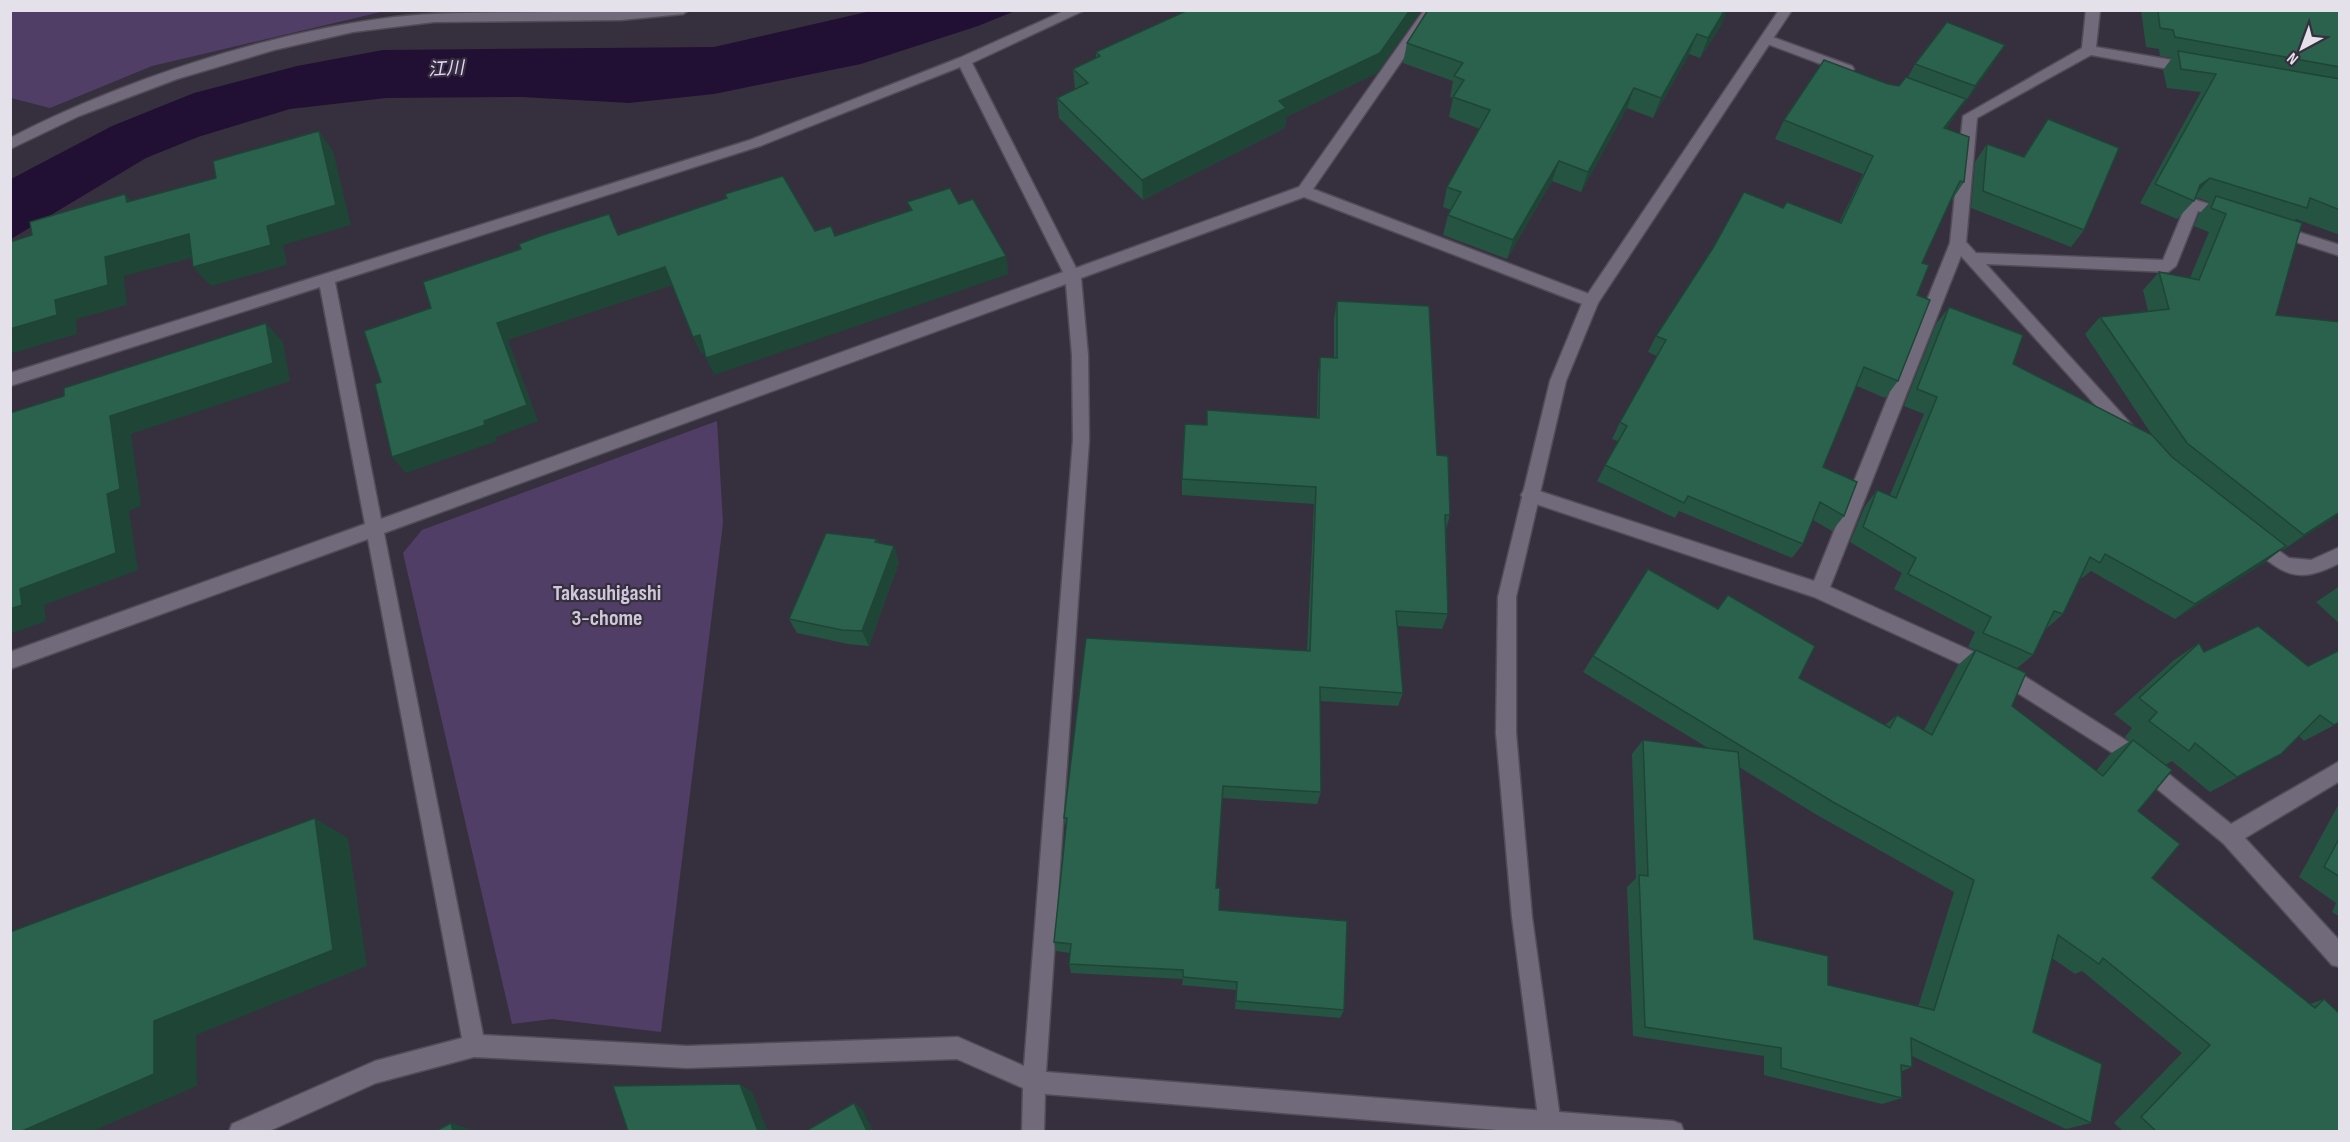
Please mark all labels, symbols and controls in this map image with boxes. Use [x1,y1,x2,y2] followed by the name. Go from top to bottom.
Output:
[2272,18,2332,78] north arrow
[2284,48,2303,68] text: N
[427,57,467,80] water label: 江川
[553,580,661,632] district label: Takasuhigashi 3-chome

